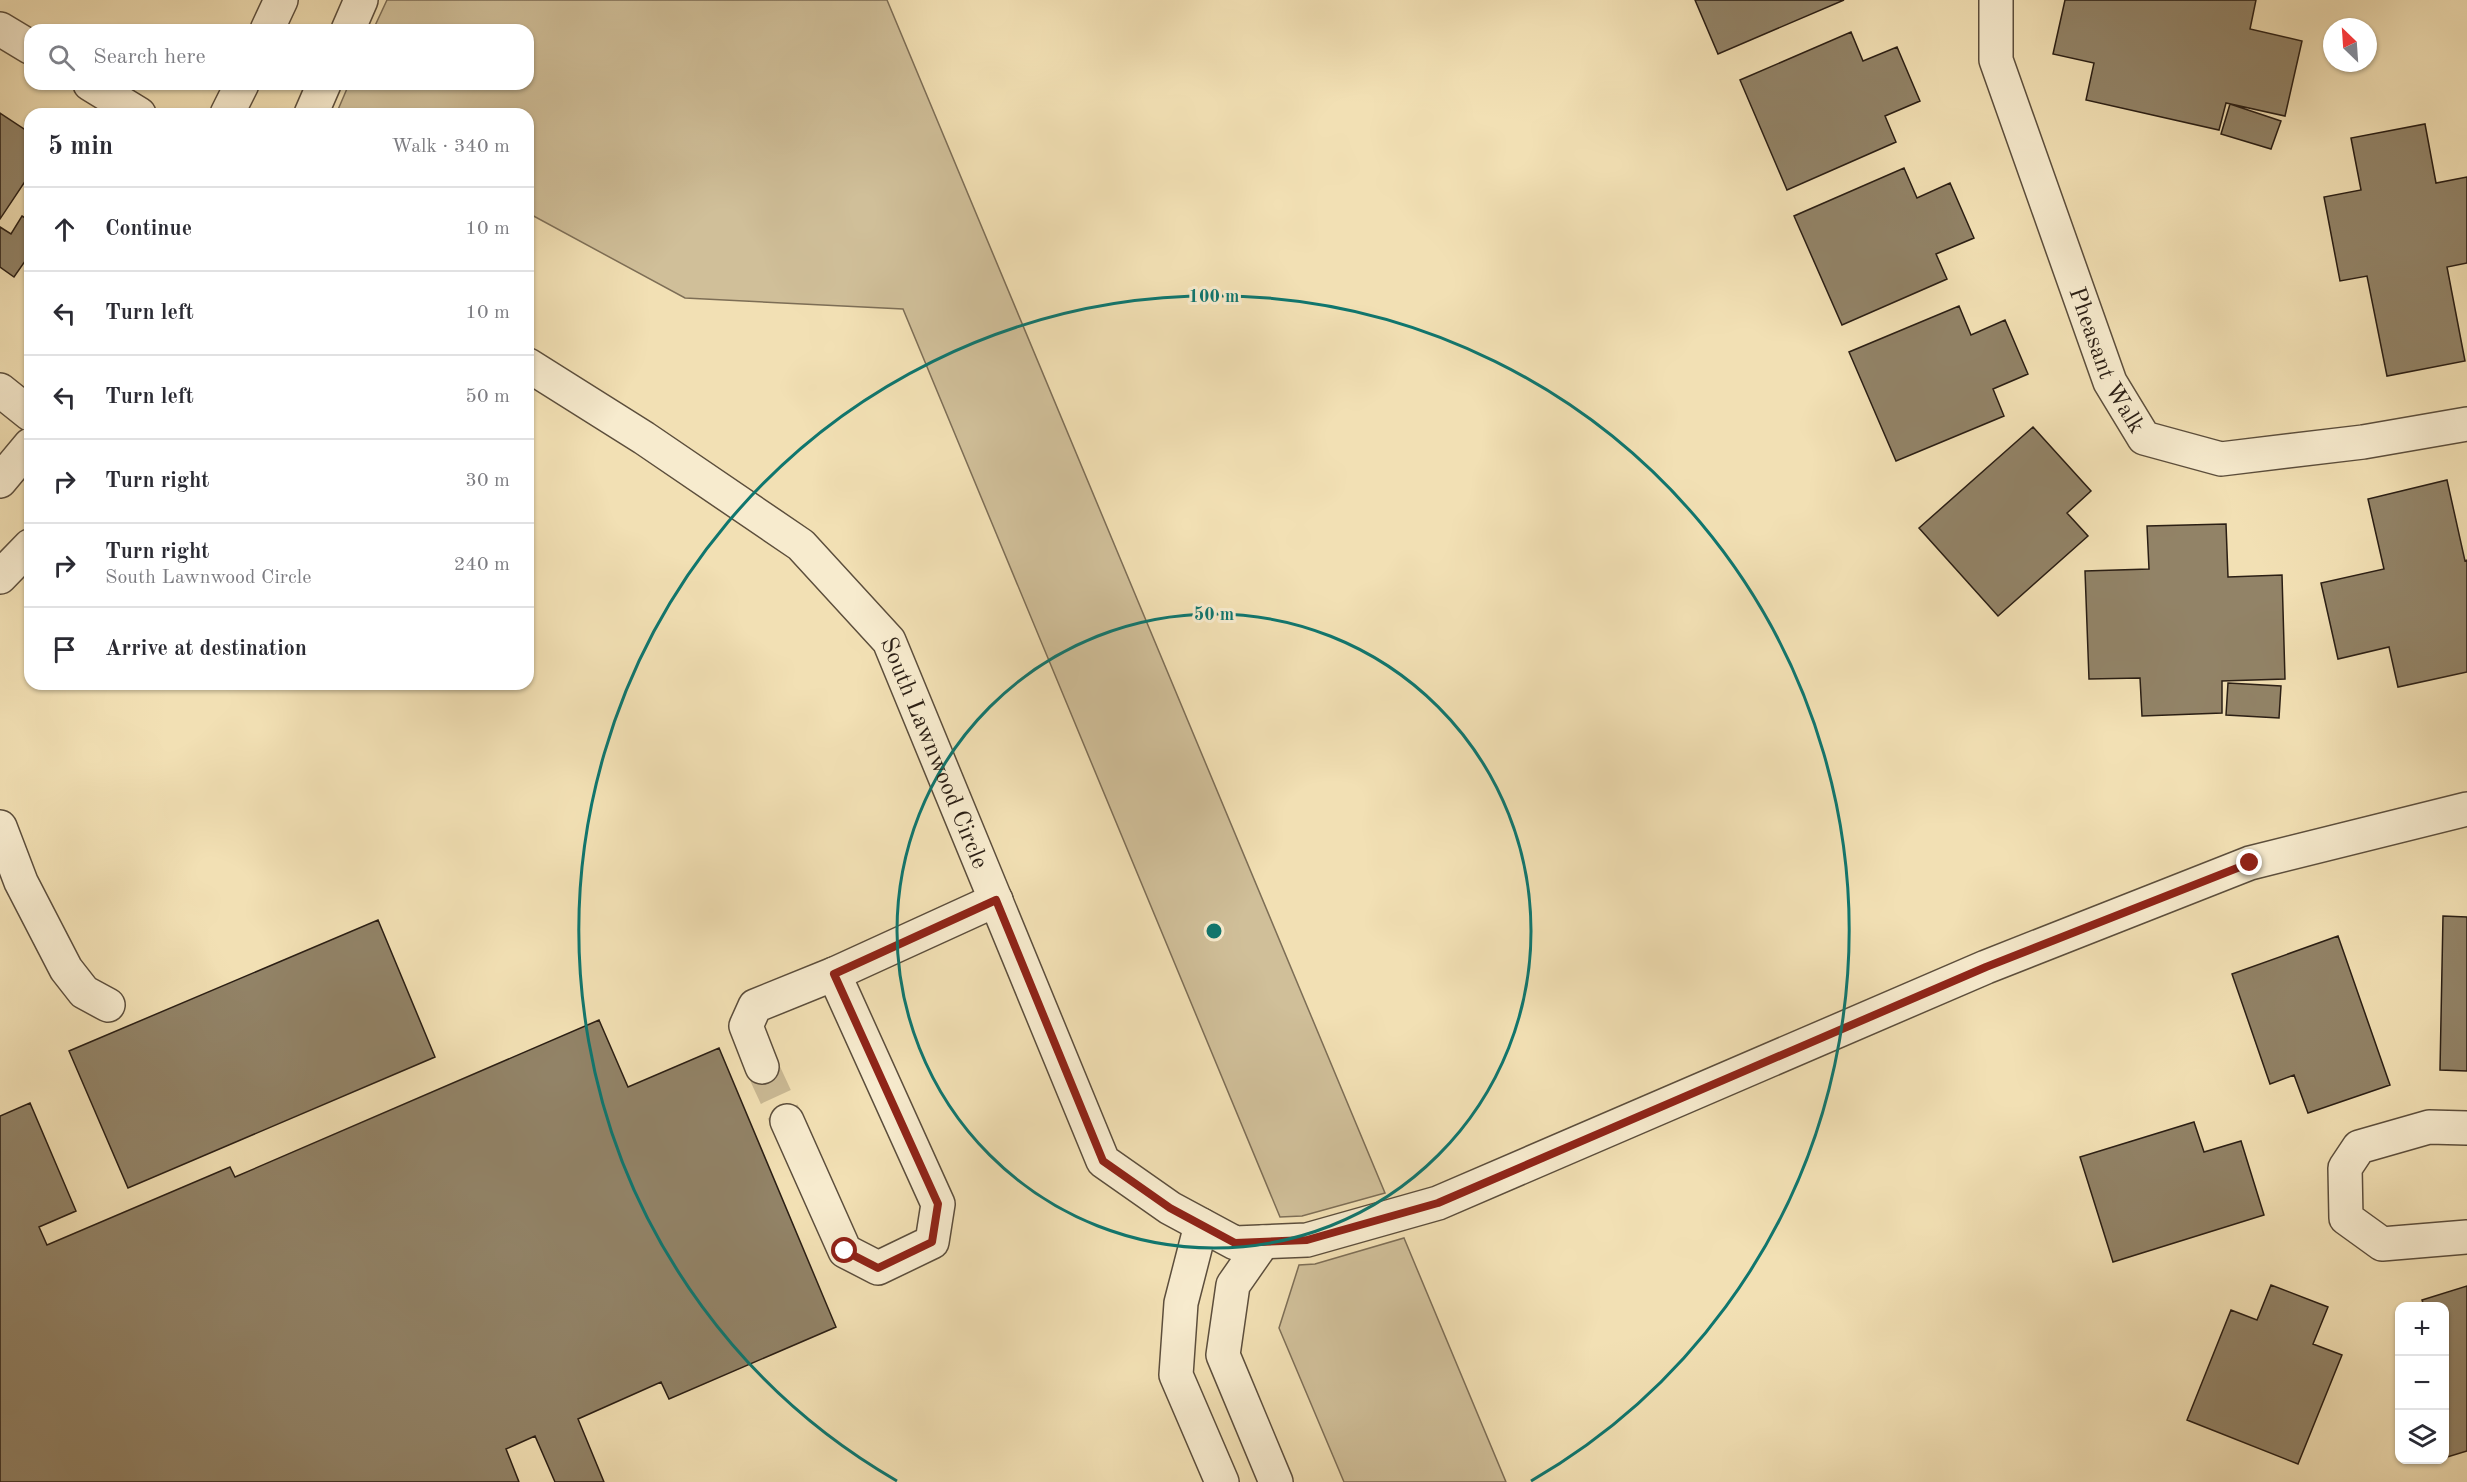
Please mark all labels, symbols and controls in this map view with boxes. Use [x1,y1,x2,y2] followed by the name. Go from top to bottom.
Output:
[2323,18,2377,72] north arrow
[24,24,534,90] search box
[45,41,78,74] icon: search
[93,46,206,68] text: Search here
[48,134,113,160] text: 5 min
[391,137,510,157] text: Walk · 340 m
[48,213,81,246] icon: ahead
[105,218,192,240] text: Continue
[465,219,510,239] text: 10 m
[2063,284,2148,438] street label: Pheasant Walk
[1189,288,1239,306] text: 100 m
[48,297,81,330] icon: left
[105,302,194,324] text: Turn left
[465,303,510,323] text: 10 m
[48,381,81,414] icon: left
[105,386,194,408] text: Turn left
[465,387,510,407] text: 50 m
[48,465,81,498] icon: right
[105,470,209,492] text: Turn right
[465,471,510,491] text: 30 m
[105,541,209,563] text: Turn right
[48,549,81,582] icon: right
[454,555,510,575] text: 240 m
[105,568,311,588] text: South Lawnwood Circle
[1194,606,1234,624] text: 50 m
[48,633,81,666] icon: arrive
[875,634,991,873] street label: South Lawnwood Circle
[105,638,307,660] text: Arrive at destination
[2236,849,2262,875] route end
[1204,921,1224,941] centre of rings
[831,1237,857,1263] route start
[2395,1302,2449,1464] map controls
[2395,1302,2449,1356] button: +
[2395,1356,2449,1410] button: −
[2395,1410,2449,1464] button: layers

